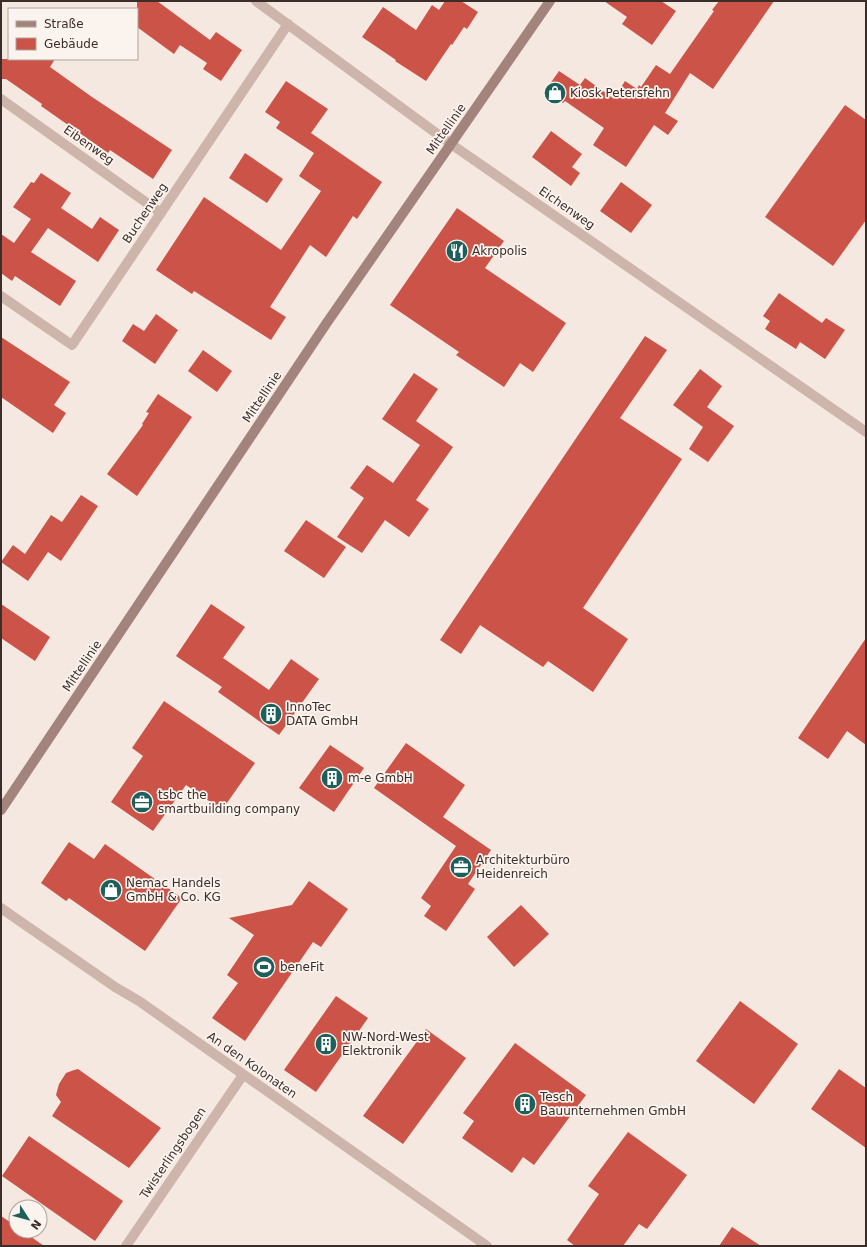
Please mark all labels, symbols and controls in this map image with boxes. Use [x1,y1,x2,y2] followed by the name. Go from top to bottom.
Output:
[8,8,138,60] legend
[44,17,84,31] text: Straße
[44,37,98,51] text: Gebäude
[542,80,568,106] shop icon: Kiosk Petersfehn
[570,86,670,100] place label: Kiosk Petersfehn
[423,101,469,157] street label: Mittellinie
[61,123,117,167] street label: Eibenweg
[120,180,170,246] street label: Buchenweg
[536,184,598,232] street label: Eichenweg
[444,238,470,264] restaurant icon: Akropolis
[472,244,527,258] place label: Akropolis
[240,369,284,425] street label: Mittellinie
[60,638,104,694] street label: Mittellinie
[286,700,358,728] place label: InnoTec DATA GmbH
[258,701,284,727] building icon: InnoTec DATA GmbH
[319,765,345,791] building icon: m-e GmbH
[348,771,413,785] place label: m-e GmbH
[158,788,300,816] place label: tsbc the smartbuilding company
[129,789,155,815] office icon: tsbc the smartbuilding company
[476,853,570,881] place label: Architekturbüro Heidenreich
[448,854,474,880] office icon: Architekturbüro Heidenreich
[126,876,221,904] place label: Nemac Handels GmbH & Co. KG
[98,877,124,903] shop icon: Nemac Handels GmbH & Co. KG
[251,954,277,980] sports icon: beneFit
[280,960,324,974] place label: beneFit
[205,1029,299,1101] street label: An den Kolonaten
[342,1030,429,1058] place label: NW-Nord-West Elektronik
[313,1031,339,1057] building icon: NW-Nord-West Elektronik
[539,1090,686,1118] place label: Tesch Bauunternehmen GmbH
[512,1091,538,1117] building icon: Tesch Bauunternehmen GmbH
[137,1105,209,1202] street label: Twisterlingsbogen
[8,1199,48,1239] north arrow
[28,1217,44,1232] text: N

